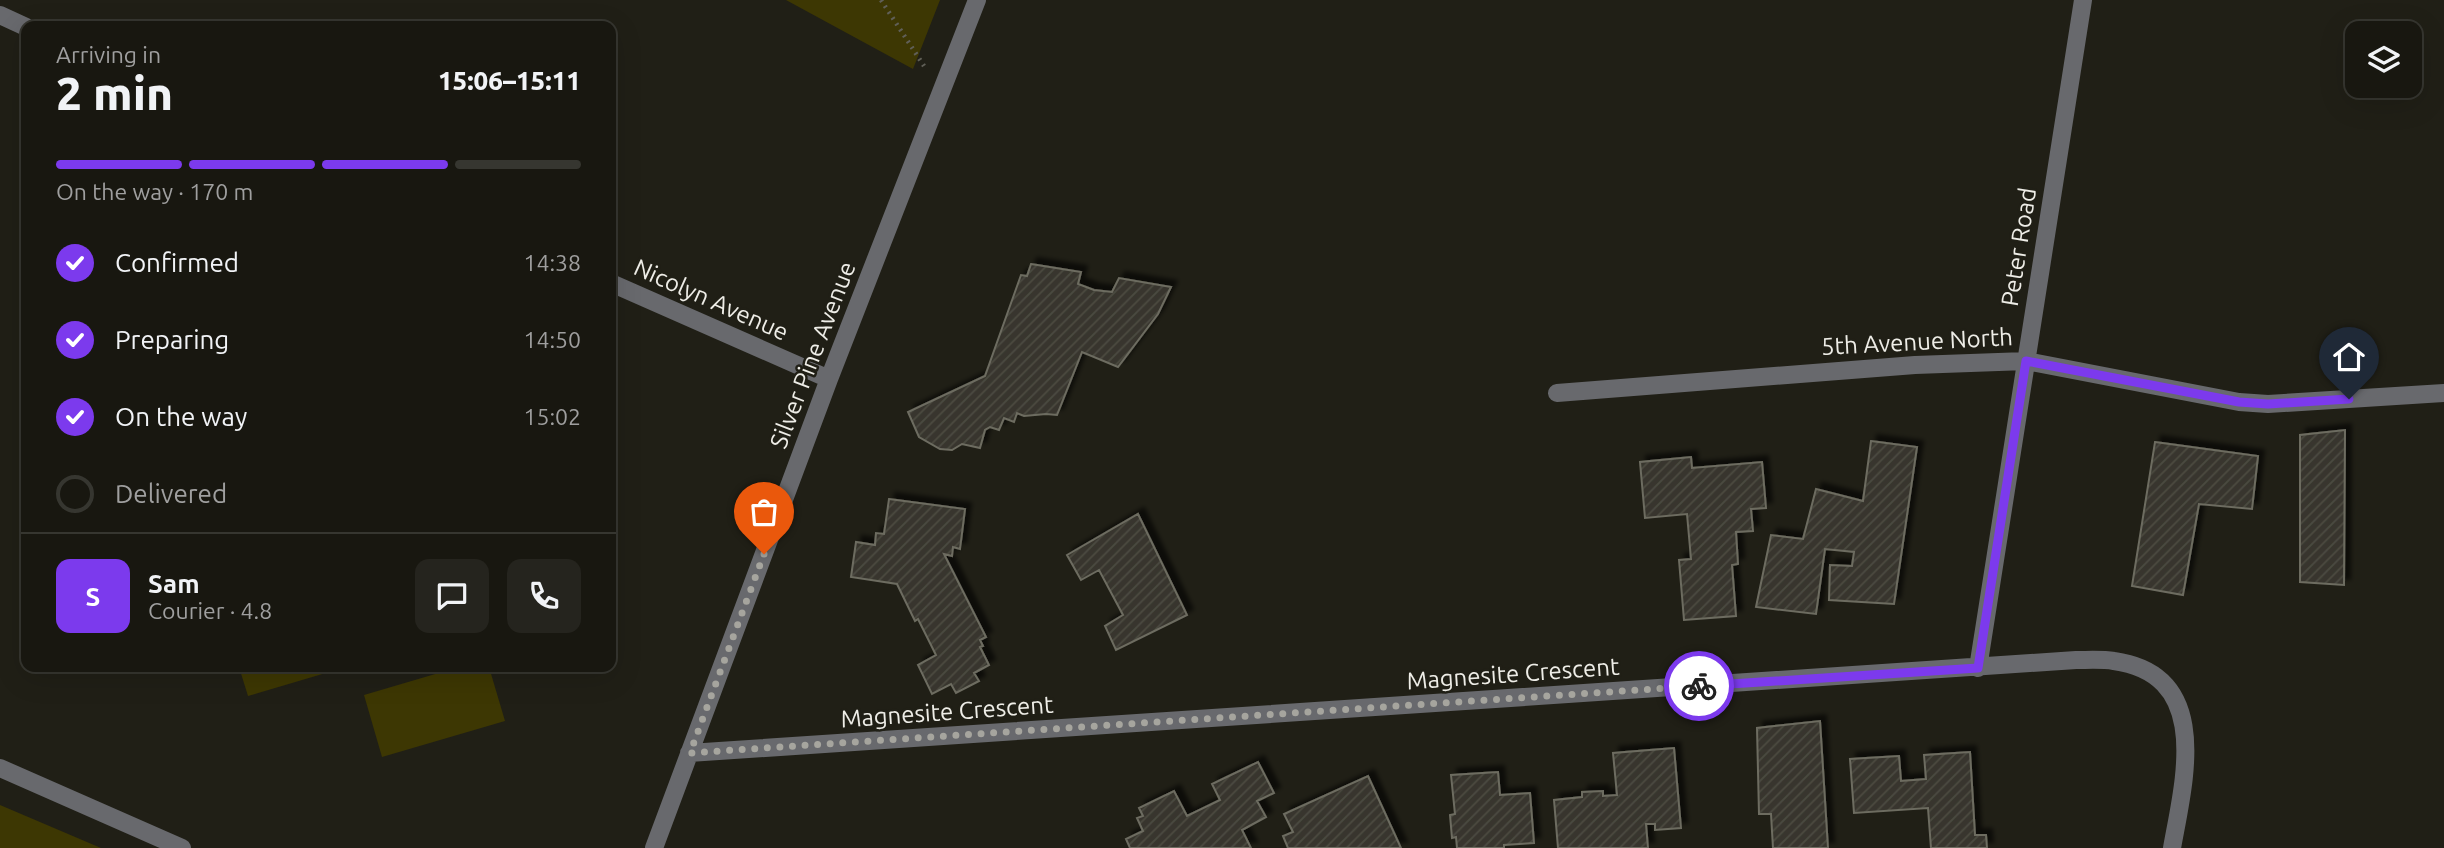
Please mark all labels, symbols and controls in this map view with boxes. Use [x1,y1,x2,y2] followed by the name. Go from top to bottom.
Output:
[2345,21,2422,98] map controls
[2345,21,2422,98] button: layers
[56,42,161,67] text: Arriving in
[438,66,581,95] text: 15:06–15:11
[56,67,173,119] text: 2 min
[56,179,253,204] text: On the way · 170 m
[1996,186,2041,308] street label: Peter Road
[56,244,94,282] icon: check
[115,248,239,277] text: Confirmed
[523,250,581,275] text: 14:38
[630,253,793,346] street label: Nicolyn Avenue
[765,258,861,452] street label: Silver Pine Avenue
[56,321,94,359] icon: check
[1820,323,2014,360] street label: 5th Avenue North
[115,325,229,354] text: Preparing
[523,327,581,352] text: 14:50
[2319,327,2379,399] pin
[2330,338,2368,376] icon: home
[56,398,94,436] icon: check
[115,402,247,431] text: On the way
[523,404,581,429] text: 15:02
[115,479,227,508] text: Delivered
[734,482,794,554] pin
[745,493,783,531] icon: bag
[415,559,489,633] button: chat
[507,559,581,633] button: phone
[148,569,200,598] text: Sam
[86,582,100,611] text: S
[148,598,272,623] text: Courier · 4.8
[1664,651,1734,721] courier
[1406,653,1621,694] street label: Magnesite Crescent
[1680,667,1718,705] icon: bike
[840,691,1055,732] street label: Magnesite Crescent

